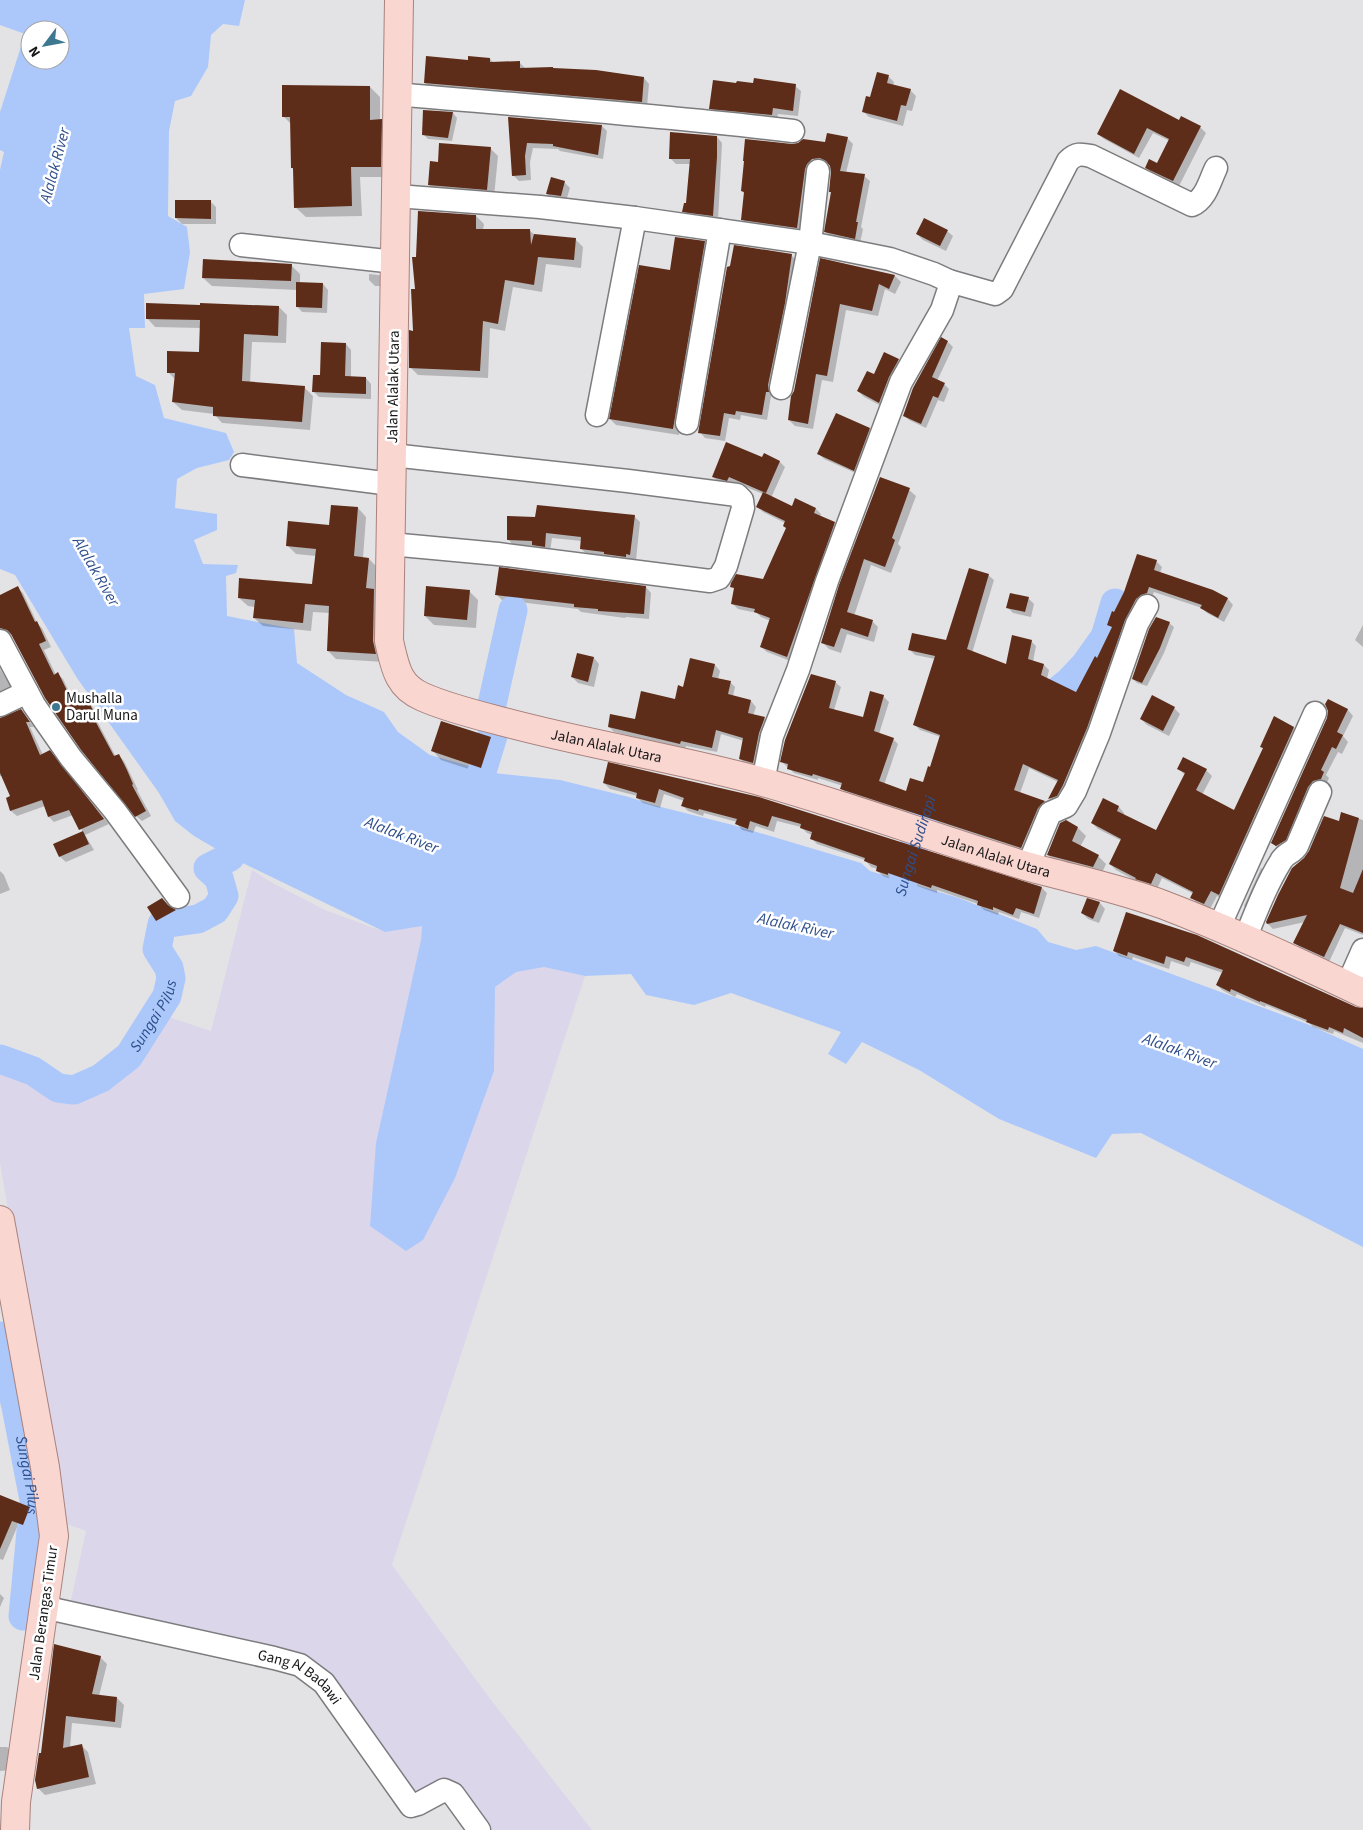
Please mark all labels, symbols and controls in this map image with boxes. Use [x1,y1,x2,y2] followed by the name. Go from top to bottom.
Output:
[20,20,70,70] north arrow
[24,42,46,61] text: N
[34,124,76,206] water label: Alalak River
[382,330,405,444] street label: Jalan Alalak Utara
[67,532,126,612] water label: Alalak River
[66,688,138,726] place label: Mushalla Darul Muna
[50,701,62,713] marker: Mushalla Darul Muna
[549,724,664,768] street label: Jalan Alalak Utara
[890,793,942,898] water label: Sungai Sudirapi
[361,811,443,860] water label: Alalak River
[938,829,1053,883] street label: Jalan Alalak Utara
[755,907,837,945] water label: Alalak River
[124,977,182,1056] water label: Sungai Pilus
[1139,1027,1221,1075] water label: Alalak River
[10,1434,44,1516] water label: Sungai Pilus
[24,1544,63,1682] street label: Jalan Berangas Timur
[256,1645,346,1709] street label: Gang Al Badawi

